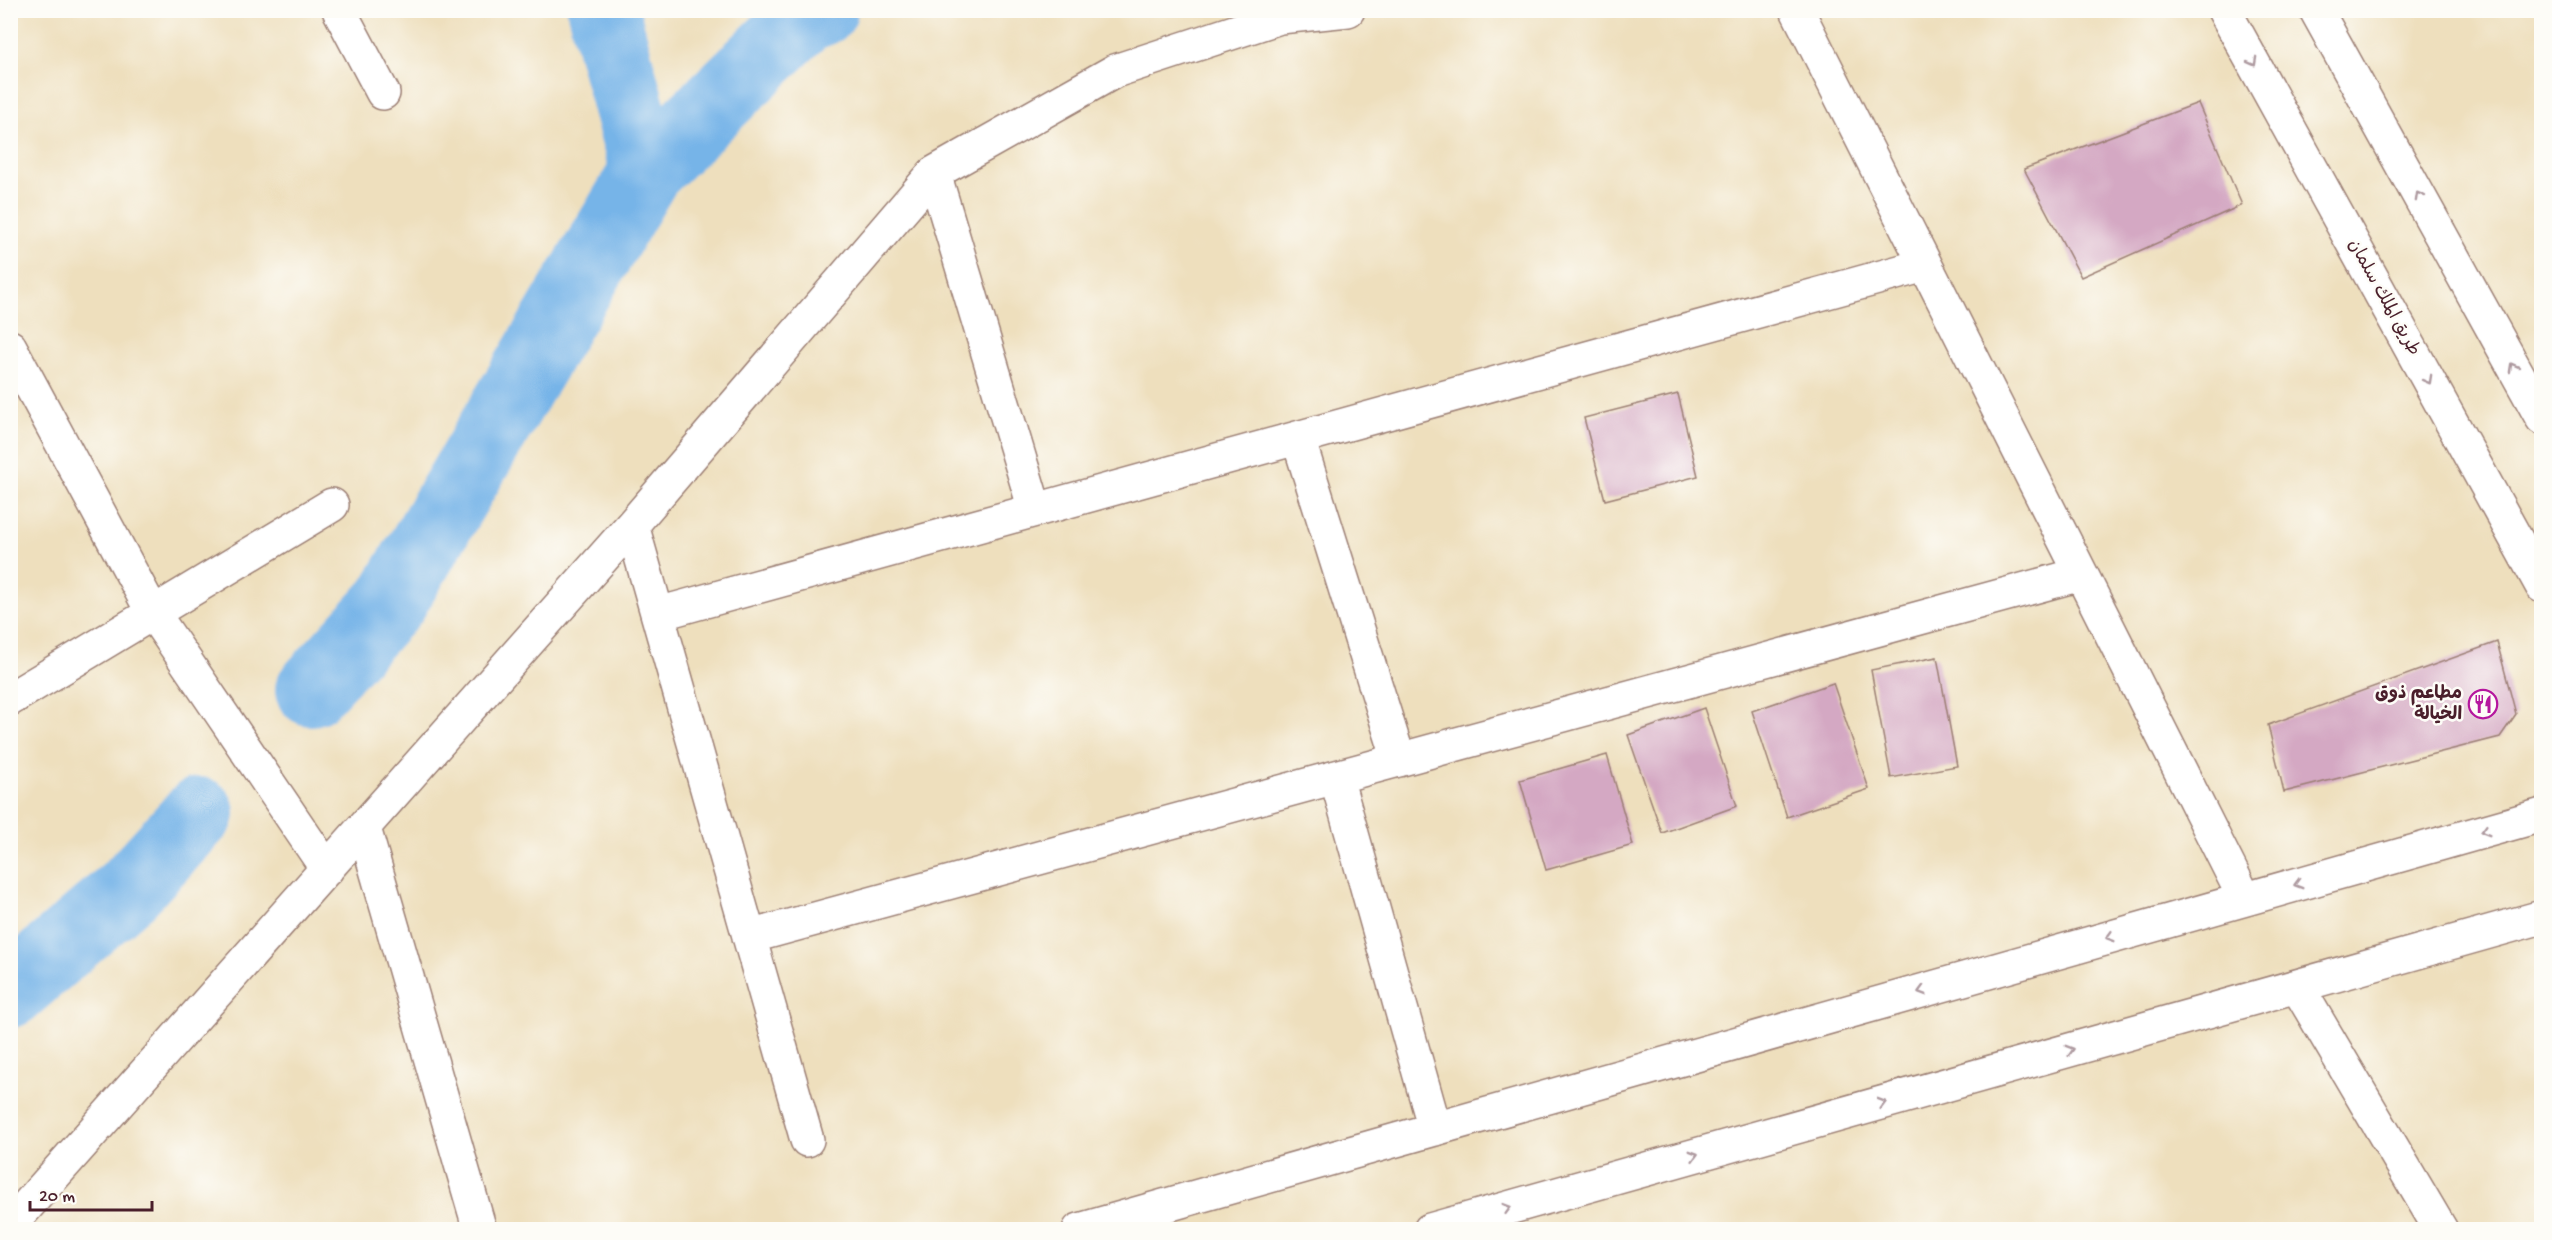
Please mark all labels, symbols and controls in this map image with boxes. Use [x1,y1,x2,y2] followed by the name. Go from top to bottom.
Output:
[2246,56,2257,66] one-way arrow
[2415,192,2426,202] one-way arrow
[2342,236,2424,360] street label: طريق الملك سلمان
[2509,362,2520,373] one-way arrow
[2421,373,2432,384] one-way arrow
[2375,684,2462,726] place label: مطاعم ذوق الخيالة
[2467,688,2499,720] restaurant icon: مطاعم ذوق الخيالة
[2480,824,2491,836] one-way arrow
[2293,877,2303,889] one-way arrow
[2105,930,2116,942] one-way arrow
[1917,983,1927,996] one-way arrow
[2064,1045,2075,1057] one-way arrow
[1877,1097,1887,1110] one-way arrow
[1688,1150,1699,1162] one-way arrow
[30,1174,152,1212] scale bar
[39,1187,75,1208] text: 20 m
[1501,1203,1511,1215] one-way arrow

